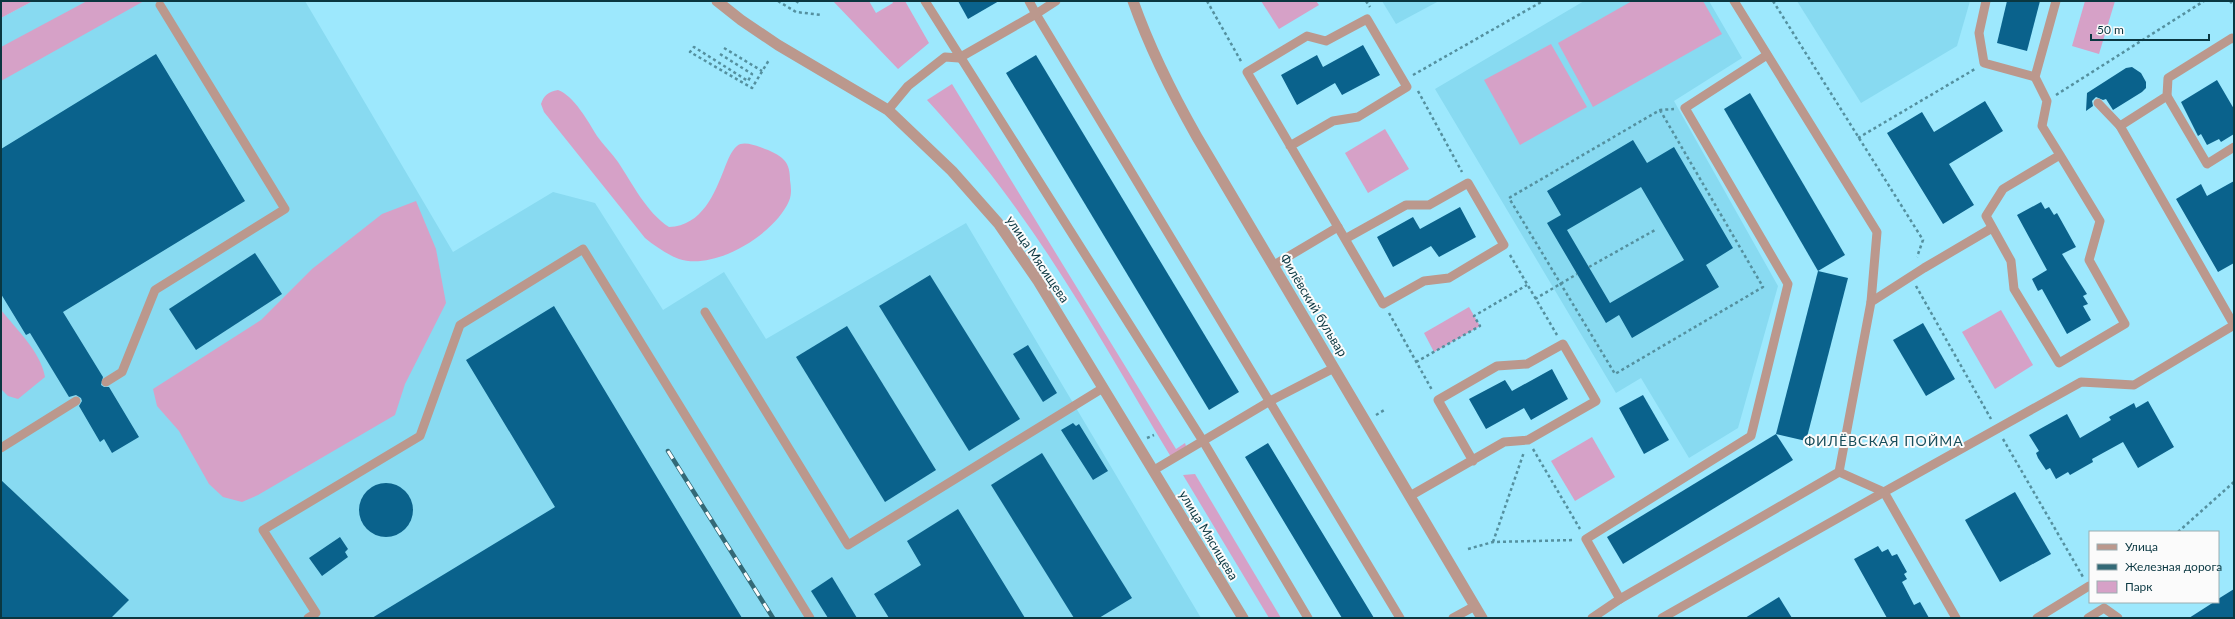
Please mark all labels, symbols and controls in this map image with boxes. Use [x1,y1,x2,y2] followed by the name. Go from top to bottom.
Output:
[2091,16,2209,42] scale bar
[2097,22,2124,37] text: 50 m
[1003,212,1073,306] street label: улица Мясищева
[1277,251,1351,359] street label: Филёвский бульвар
[1804,432,1964,449] district label: ФИЛЁВСКАЯ ПОЙМА
[1176,487,1242,583] street label: улица Мясищева
[2089,531,2219,603] legend
[2125,539,2158,554] text: Улица
[2125,559,2222,574] text: Железная дорога
[2125,579,2153,594] text: Парк

